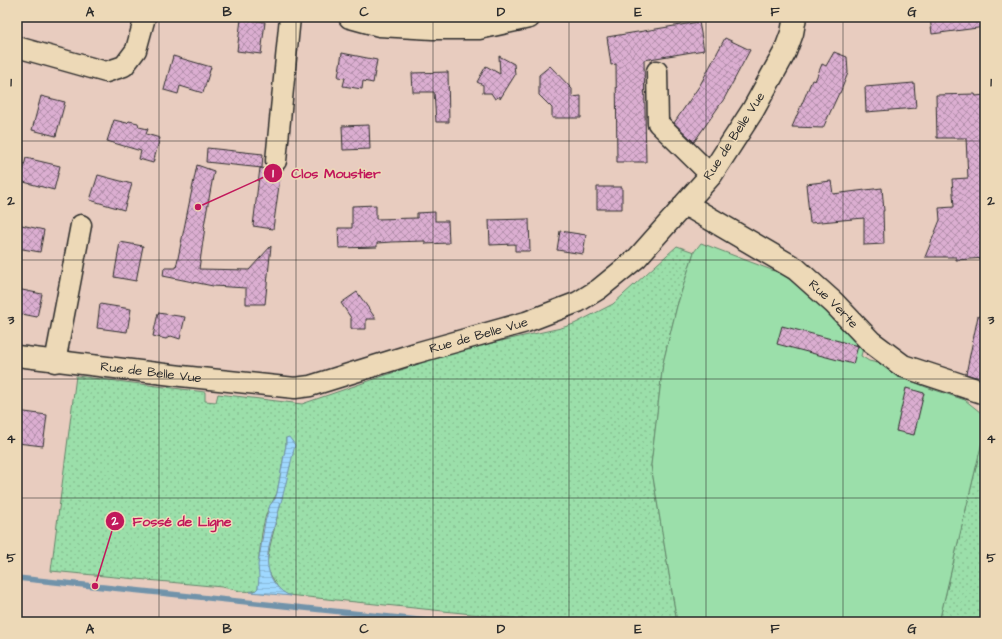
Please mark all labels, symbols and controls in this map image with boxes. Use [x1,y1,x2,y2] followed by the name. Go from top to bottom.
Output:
[86,3,95,21] text: A
[222,3,232,21] text: B
[359,3,369,21] text: C
[497,3,506,21] text: D
[634,3,642,21] text: E
[770,3,780,21] text: F
[907,3,917,21] text: G
[10,73,12,91] text: 1
[990,73,992,91] text: 1
[699,89,769,183] street label: Rue de Belle Vue
[263,160,388,186] callout: Clos Moustier
[291,164,381,184] text: Clos Moustier
[272,165,274,182] text: 1
[6,192,15,210] text: 2
[986,192,995,210] text: 2
[805,276,862,332] street label: Rue Verte
[7,311,15,329] text: 3
[987,311,995,329] text: 3
[427,313,530,358] street label: Rue de Belle Vue
[100,357,202,387] street label: Rue de Belle Vue
[7,430,16,448] text: 4
[987,430,996,448] text: 4
[105,508,240,534] callout: Fossé de Ligne
[133,512,232,533] text: Fossé de Ligne
[111,513,119,530] text: 2
[6,549,16,567] text: 5
[986,549,996,567] text: 5
[86,620,95,638] text: A
[222,620,232,638] text: B
[359,620,369,638] text: C
[497,620,506,638] text: D
[634,620,642,638] text: E
[770,620,780,638] text: F
[907,620,917,638] text: G

